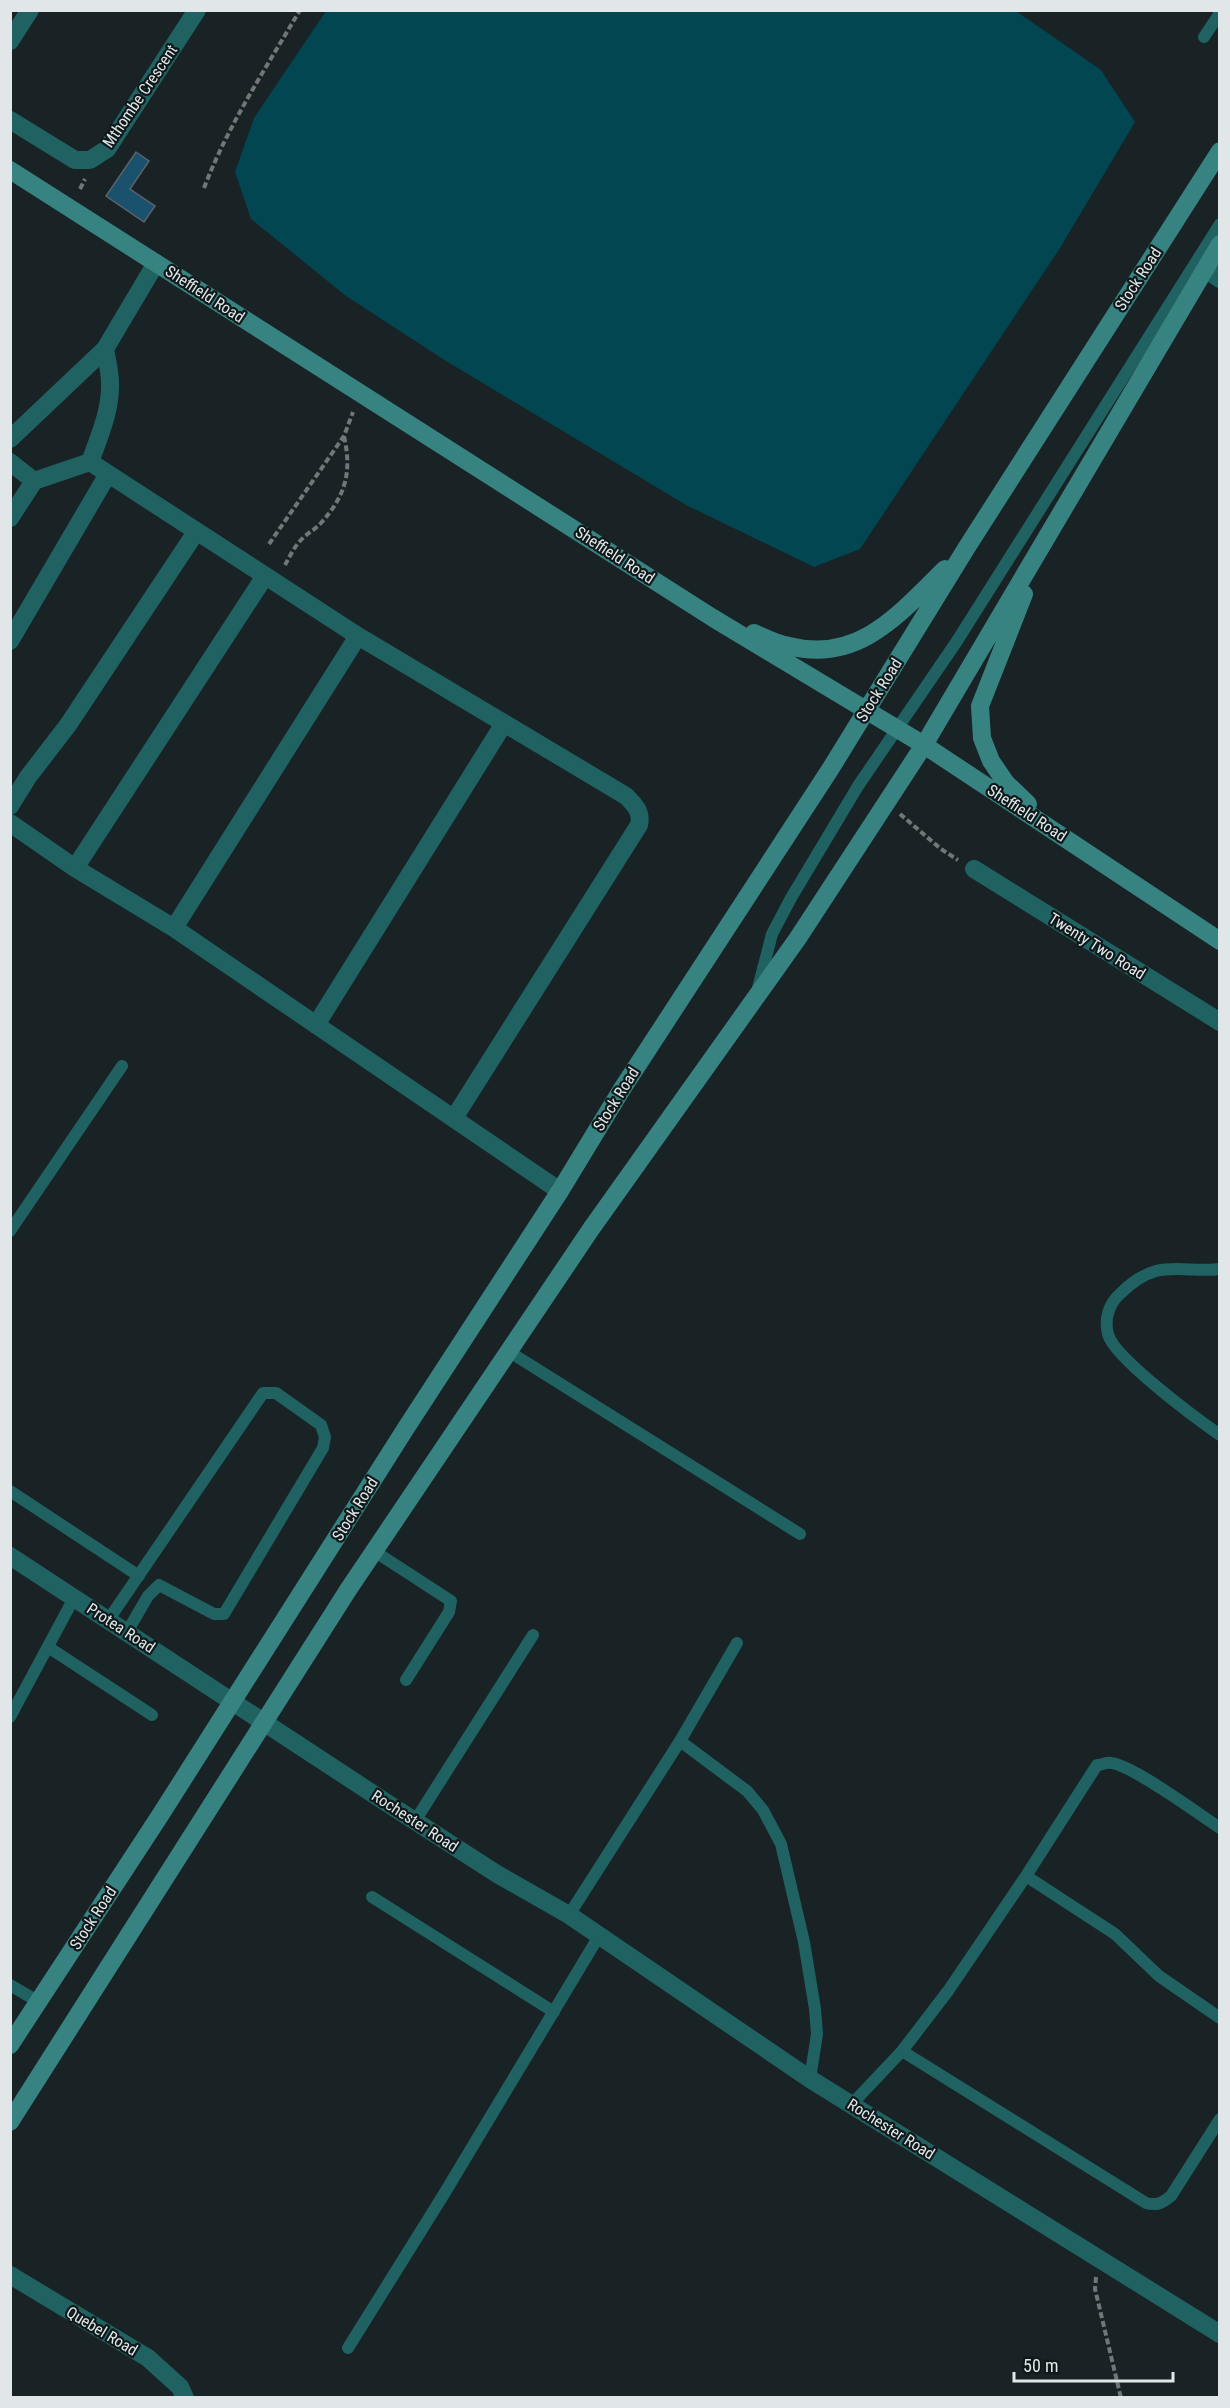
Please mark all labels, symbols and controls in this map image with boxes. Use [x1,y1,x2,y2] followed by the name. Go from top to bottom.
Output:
[99,41,181,151] street label: Mthombe Crescent
[1111,244,1165,314] street label: Stock Road
[162,261,248,327] street label: Sheffield Road
[572,522,658,588] street label: Sheffield Road
[852,655,906,725] street label: Stock Road
[984,780,1070,846] street label: Sheffield Road
[1045,909,1149,983] street label: Twenty Two Road
[589,1064,643,1134] street label: Stock Road
[328,1474,382,1544] street label: Stock Road
[83,1599,159,1657] street label: Protea Road
[368,1786,462,1856] street label: Rochester Road
[66,1883,120,1953] street label: Stock Road
[844,2095,938,2163] street label: Rochester Road
[63,2302,141,2360] street label: Quebel Road
[1014,2345,1173,2383] scale bar
[1023,2355,1058,2376] text: 50 m

